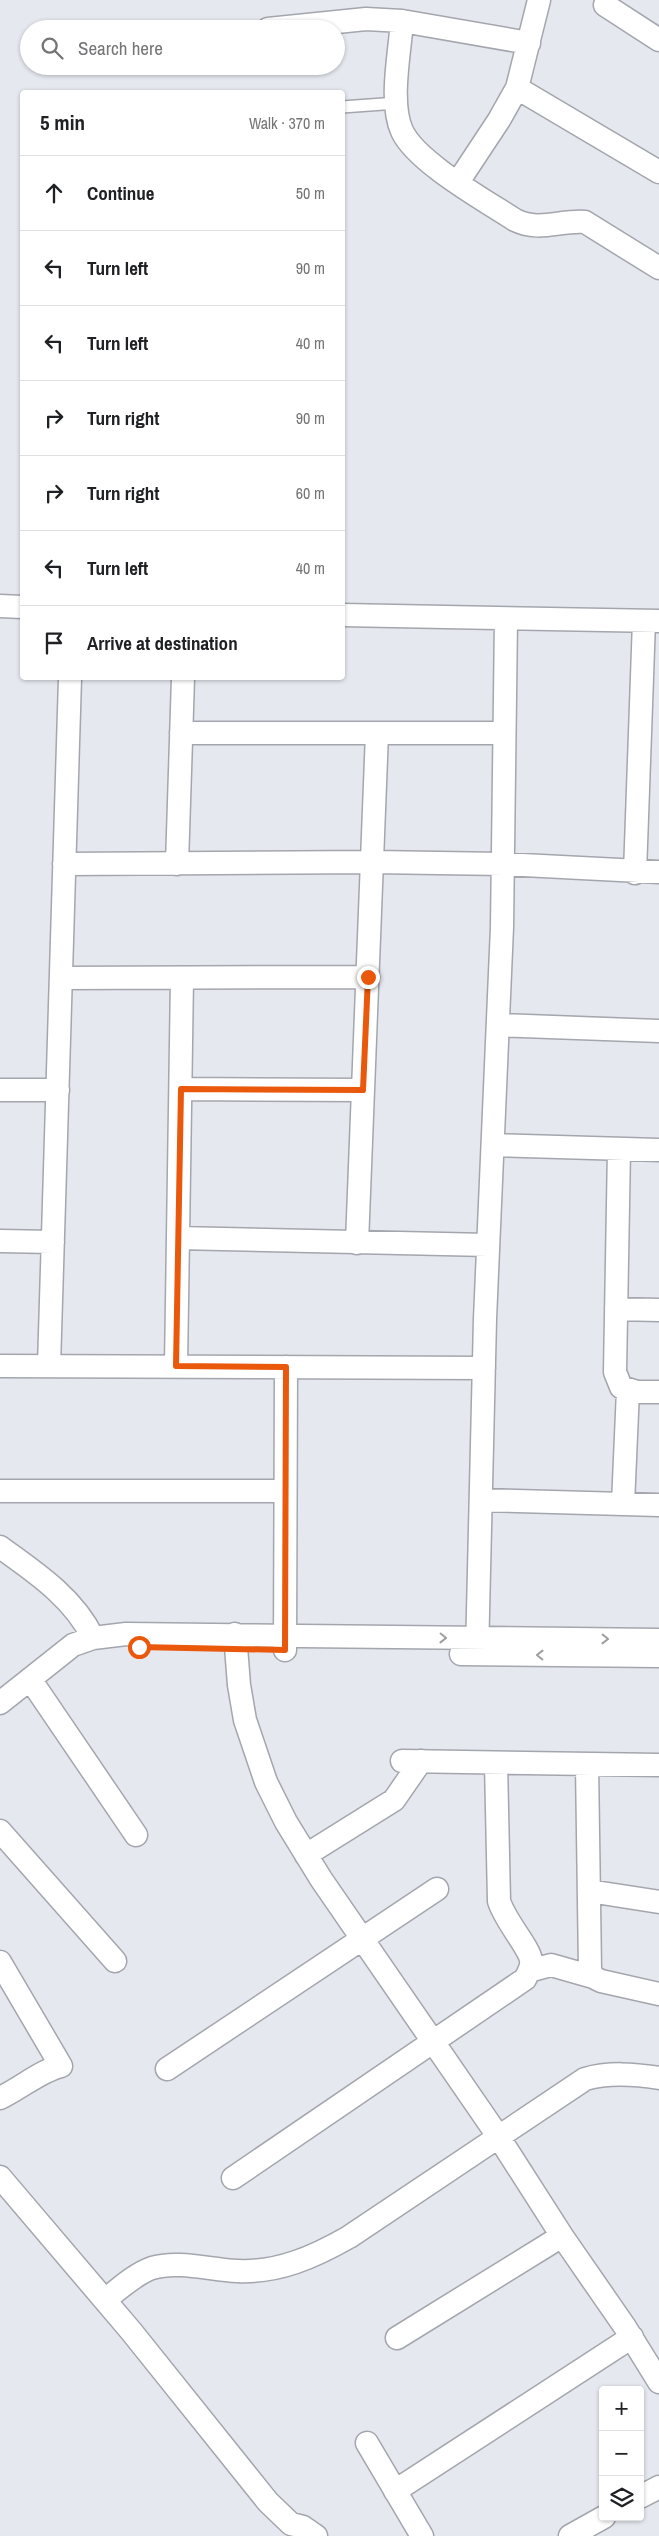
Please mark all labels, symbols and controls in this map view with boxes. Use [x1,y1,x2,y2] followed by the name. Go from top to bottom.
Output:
[20,20,345,75] search box
[38,34,66,62] icon: search
[78,35,163,61] text: Search here
[40,108,85,137] text: 5 min
[249,112,325,134] text: Walk · 370 m
[40,179,68,207] icon: ahead
[87,180,155,206] text: Continue
[296,182,325,204] text: 50 m
[40,254,68,282] icon: left
[87,255,148,281] text: Turn left
[296,257,325,279] text: 90 m
[40,329,68,357] icon: left
[87,330,148,356] text: Turn left
[296,332,325,354] text: 40 m
[40,404,68,432] icon: right
[87,405,159,431] text: Turn right
[296,407,325,429] text: 90 m
[40,479,68,507] icon: right
[87,480,159,506] text: Turn right
[296,482,325,504] text: 60 m
[40,554,68,582] icon: left
[87,555,148,581] text: Turn left
[296,557,325,579] text: 40 m
[40,629,68,657] icon: arrive
[87,630,238,656] text: Arrive at destination
[357,966,380,989] route end
[439,1633,447,1644] one-way arrow
[602,1634,610,1644] one-way arrow
[128,1636,151,1659] route start
[536,1649,544,1660] one-way arrow
[599,2386,644,2521] map controls
[599,2386,644,2431] button: +
[599,2431,644,2476] button: −
[599,2476,644,2521] button: layers

